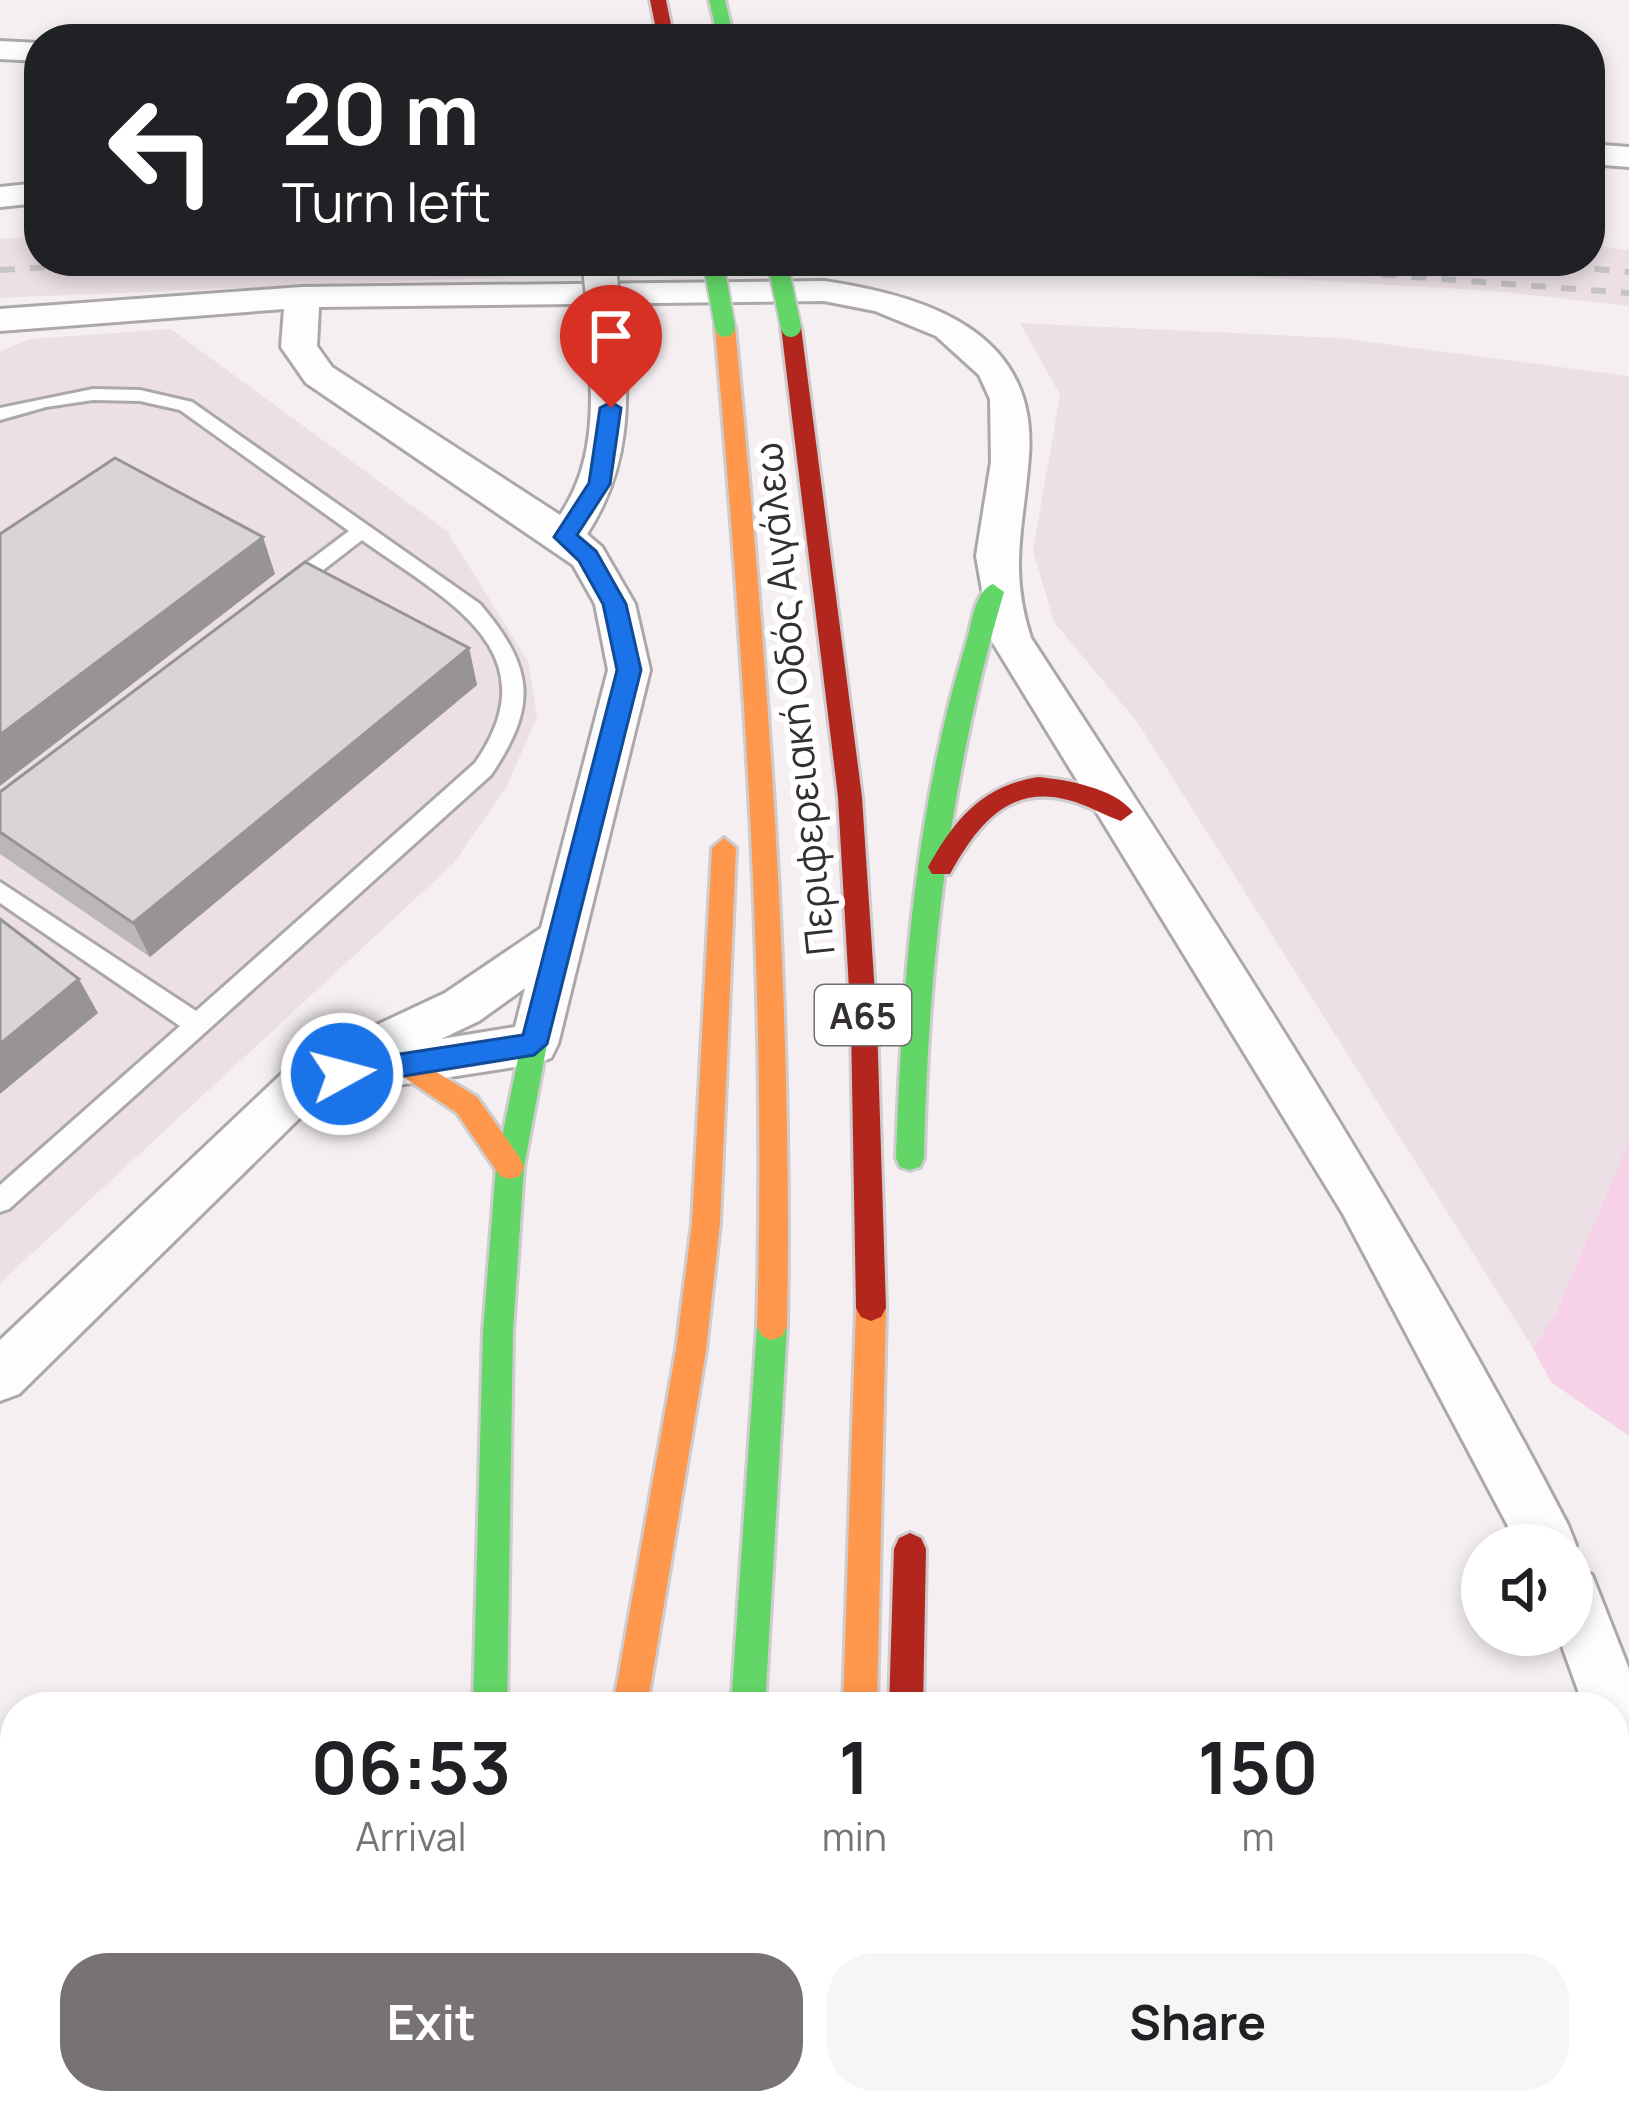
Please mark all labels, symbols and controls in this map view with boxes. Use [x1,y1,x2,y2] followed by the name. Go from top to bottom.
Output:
[282,55,480,170] text: 20 m
[84,72,240,228] icon: left
[282,164,491,238] text: Turn left
[560,285,662,408] pin
[578,303,644,369] icon: arrive
[739,440,847,958] street label: Περιφερειακή Οδός Αιγάλεω
[815,985,911,1045] road number: Α65
[279,1011,405,1137] position arrow
[1461,1524,1593,1656] map controls
[1461,1524,1593,1656] button: sound
[310,1717,511,1816] text: 06:53
[839,1717,870,1816] text: 1
[1197,1717,1319,1816] text: 150
[355,1809,467,1863] text: Arrival
[822,1809,887,1863] text: min
[1241,1809,1275,1863] text: m
[60,1953,803,2091] button: Exit
[827,1953,1569,2091] button: Share

